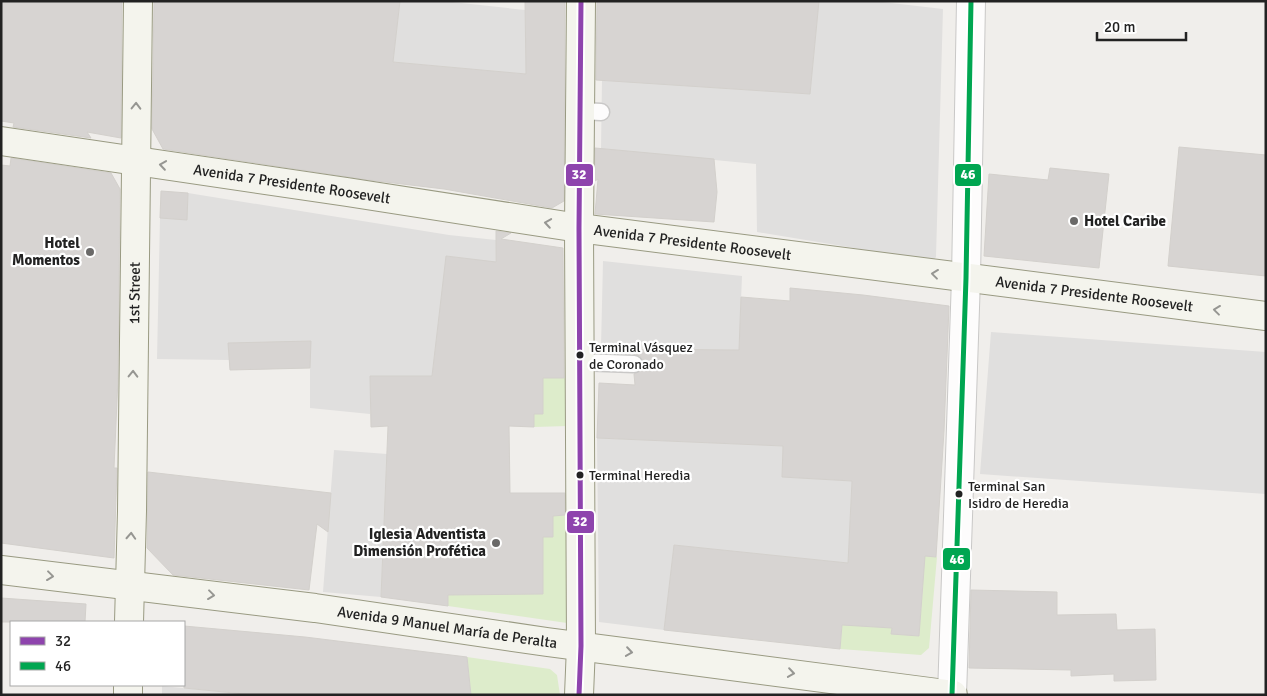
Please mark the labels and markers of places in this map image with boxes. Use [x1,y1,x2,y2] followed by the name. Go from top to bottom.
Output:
[1084,212,1166,230] place label: Hotel Caribe
[1068,215,1080,227] marker: Hotel Caribe
[12,234,80,269] place label: Hotel Momentos
[84,246,96,258] marker: Hotel Momentos
[589,339,693,373] place label: Terminal Vásquez de Coronado
[575,350,585,360] marker: Terminal Vásquez de Coronado
[589,467,690,484] place label: Terminal Heredia
[575,470,585,480] marker: Terminal Heredia
[968,478,1069,512] place label: Terminal San Isidro de Heredia
[954,489,964,499] marker: Terminal San Isidro de Heredia
[353,525,486,560] place label: Iglesia Adventista Dimensión Profética
[490,537,502,549] marker: Iglesia Adventista Dimensión Profética

